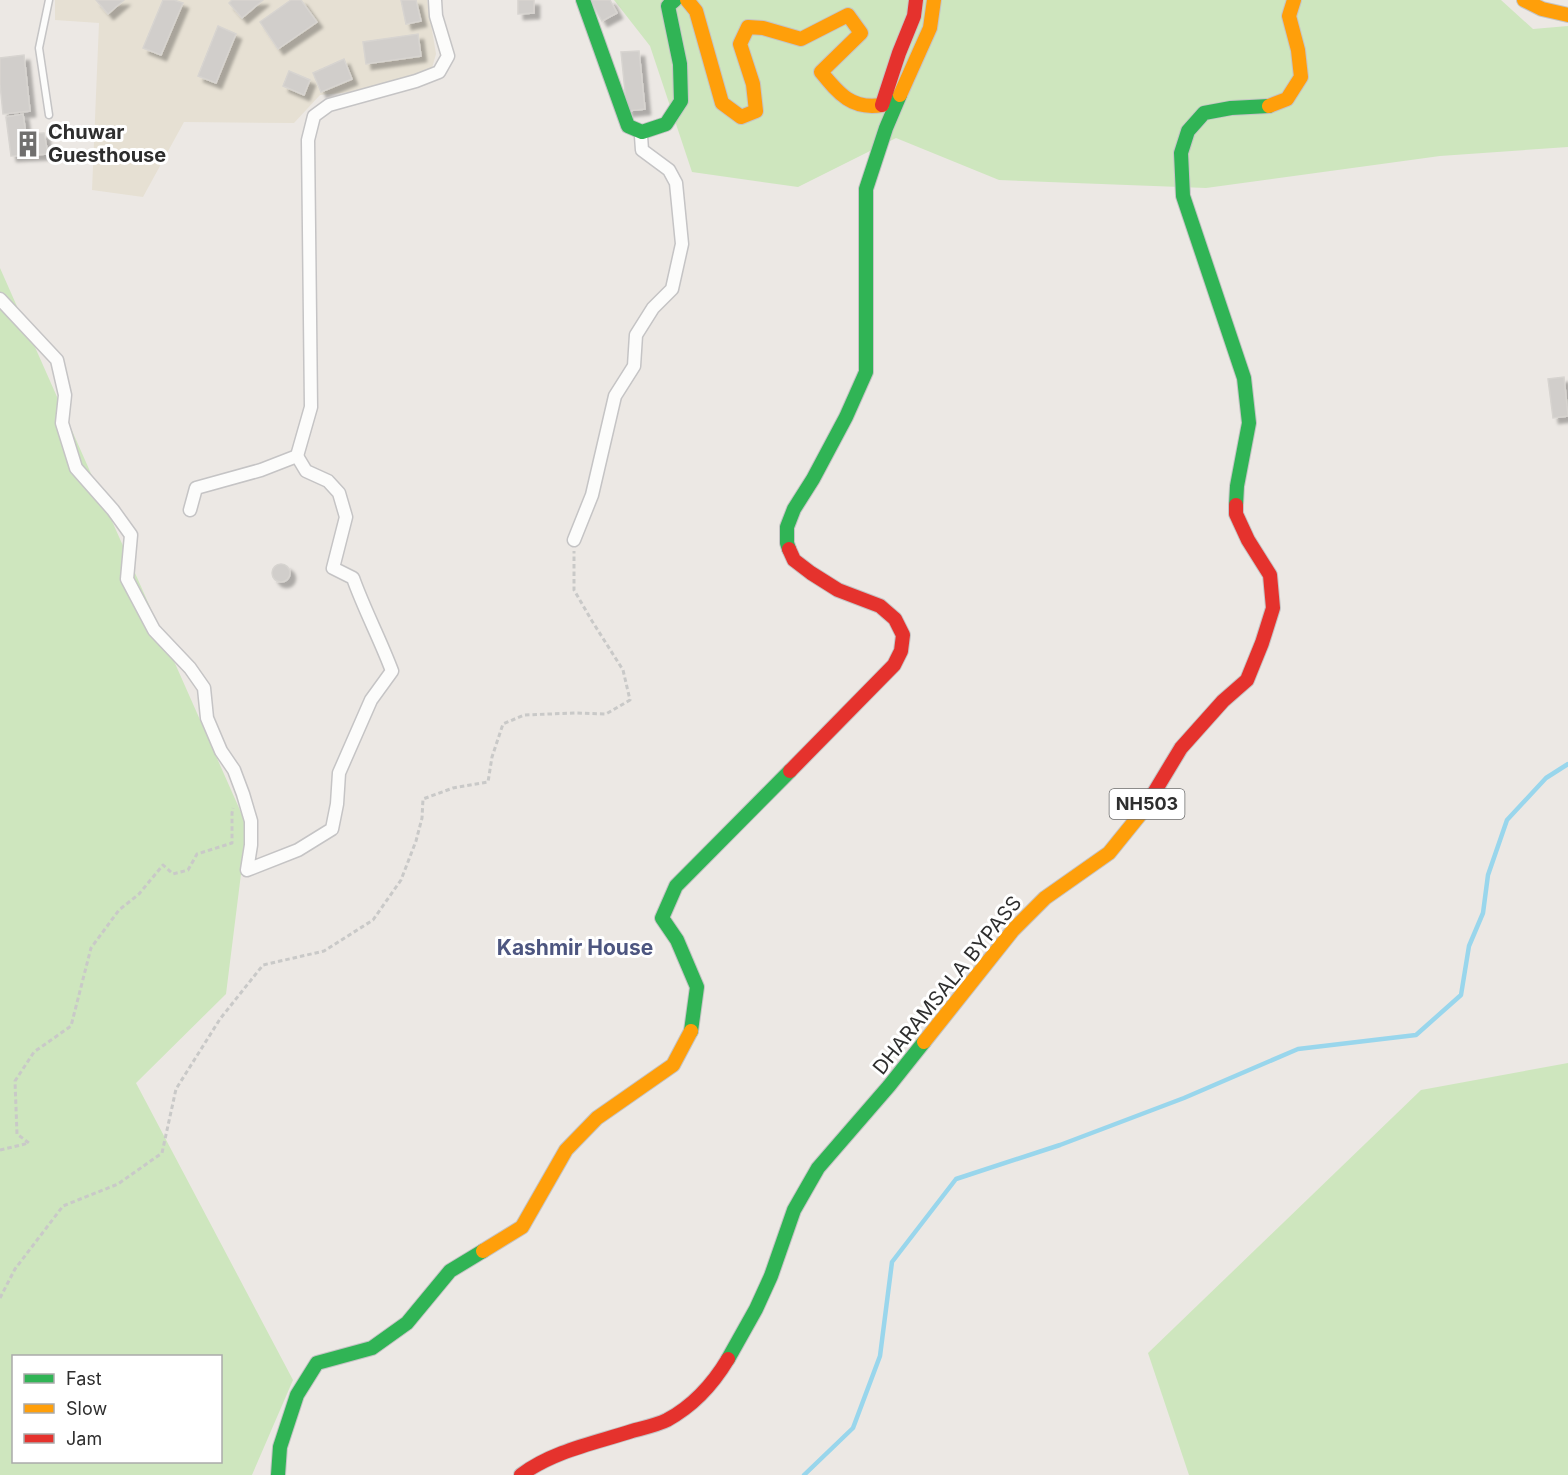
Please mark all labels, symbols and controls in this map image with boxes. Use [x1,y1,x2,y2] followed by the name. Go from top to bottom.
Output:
[48,120,166,167] place label: Chuwar Guesthouse
[13,129,43,159] building icon: Chuwar Guesthouse
[1110,789,1184,819] road number: NH503
[868,891,1026,1079] street label: DHARAMSALA BYPASS
[497,935,653,960] district label: Kashmir House
[12,1355,222,1463] legend
[66,1368,102,1389] text: Fast
[66,1398,107,1419] text: Slow
[66,1428,102,1449] text: Jam

